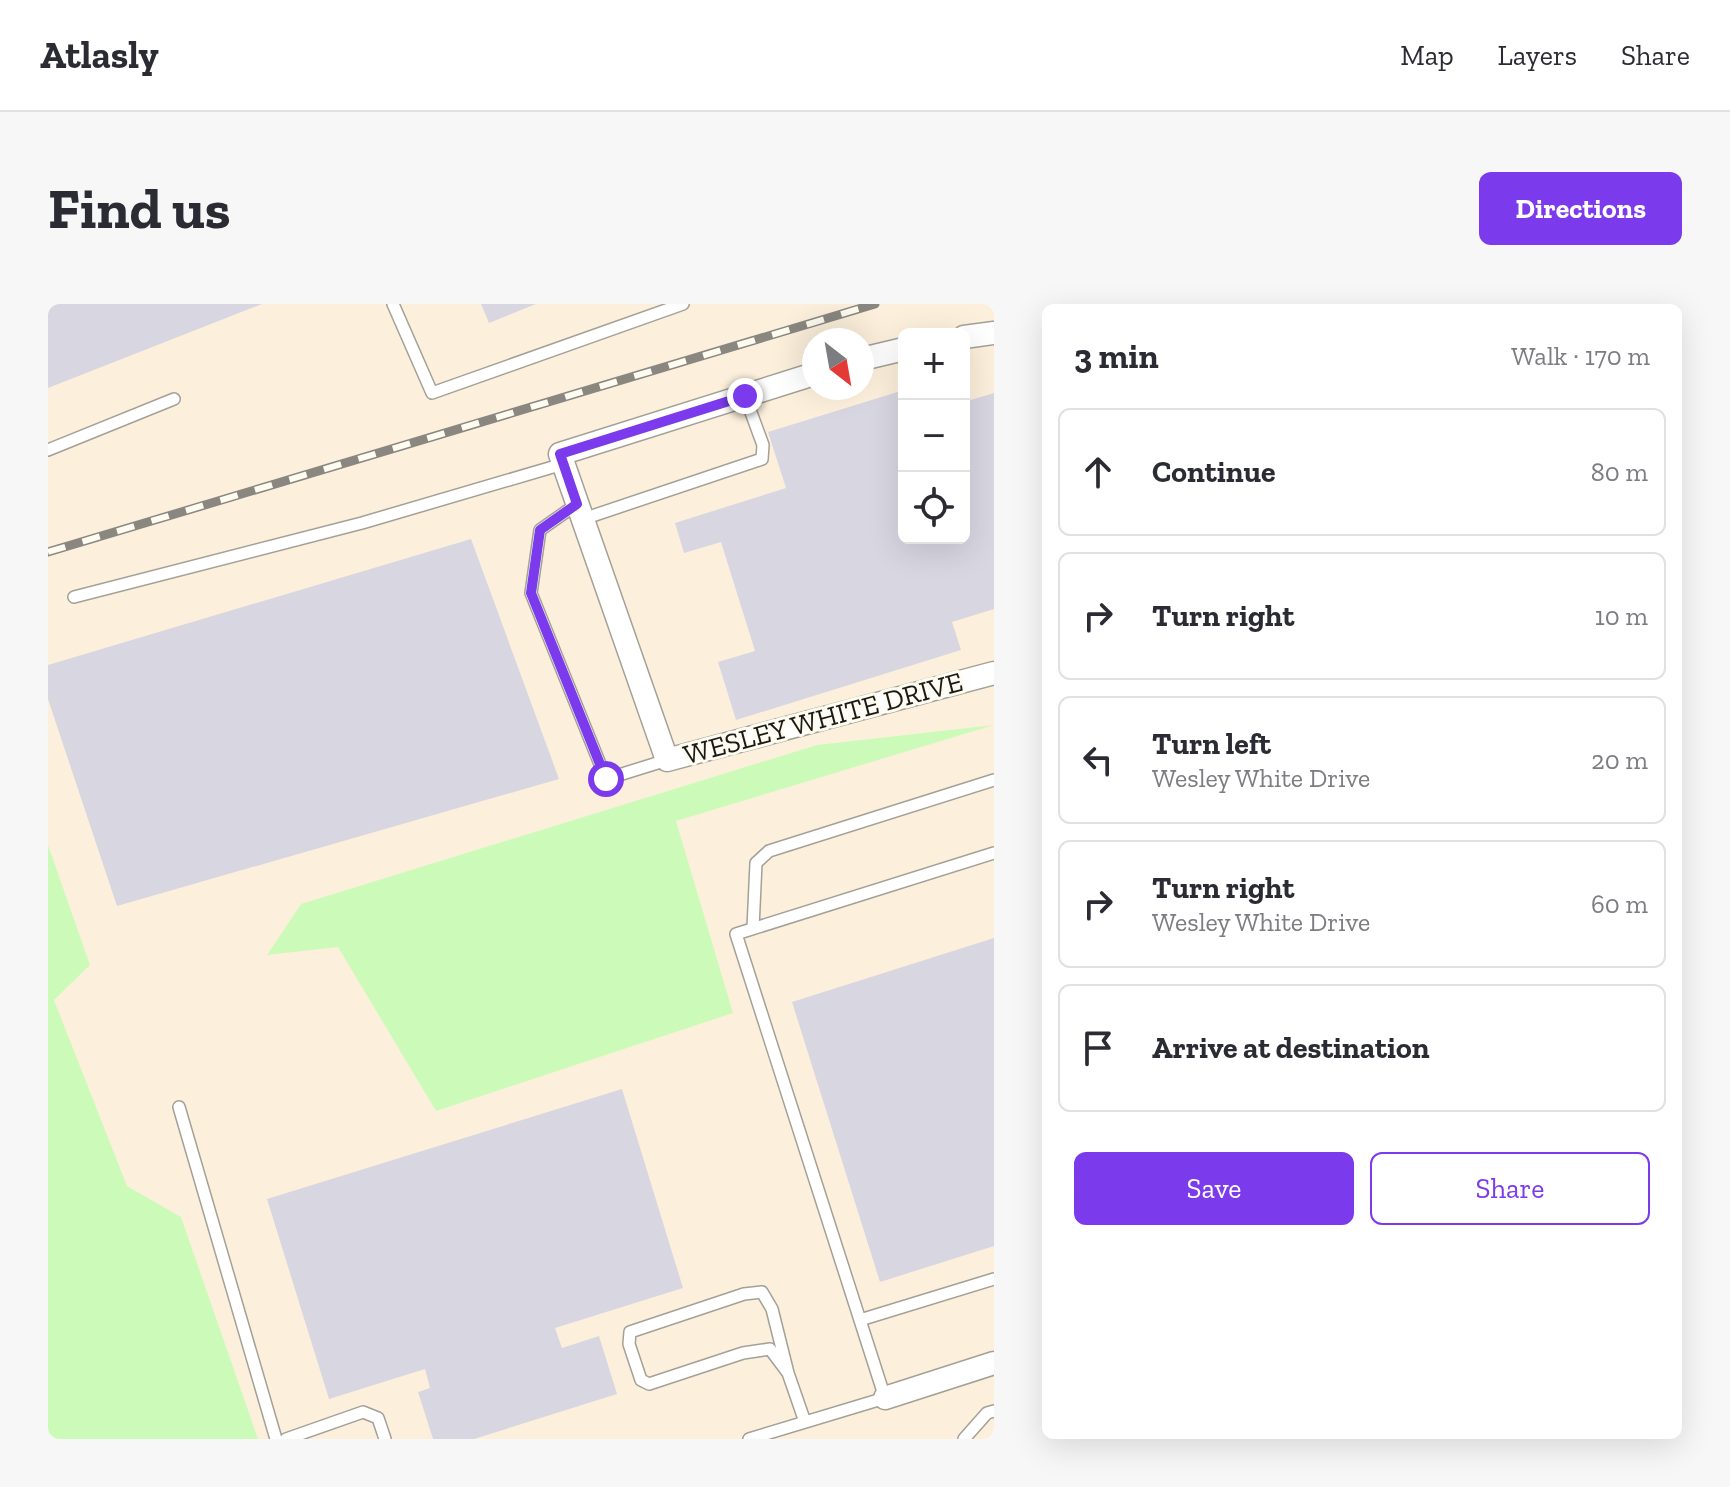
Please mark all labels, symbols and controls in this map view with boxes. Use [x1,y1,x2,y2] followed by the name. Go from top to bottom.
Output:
[40,32,159,78] text: Atlasly
[1400,39,1454,72] text: Map
[1498,39,1577,72] text: Layers
[1621,39,1690,72] text: Share
[1479,172,1682,245] button: Directions
[48,175,231,242] text: Find us
[802,328,874,400] north arrow
[898,328,970,544] map controls
[898,328,970,400] button: +
[1074,336,1159,377] text: 3 min
[1511,340,1650,372] text: Walk · 170 m
[727,378,763,414] route end
[898,400,970,472] button: −
[1076,450,1120,494] icon: ahead
[1152,454,1276,490] text: Continue
[1591,456,1648,488] text: 80 m
[898,472,970,544] button: locate
[1076,594,1120,638] icon: right
[1152,598,1294,634] text: Turn right
[1595,600,1648,632] text: 10 m
[680,665,966,771] street label: WESLEY WHITE DRIVE
[1152,726,1271,762] text: Turn left
[1076,738,1120,782] icon: left
[1591,744,1648,776] text: 20 m
[588,761,624,797] route start
[1152,762,1370,794] text: Wesley White Drive
[1152,870,1294,906] text: Turn right
[1076,882,1120,926] icon: right
[1591,888,1648,920] text: 60 m
[1152,906,1370,938] text: Wesley White Drive
[1076,1026,1120,1070] icon: arrive
[1152,1030,1429,1066] text: Arrive at destination
[1074,1152,1354,1225] button: Save
[1370,1152,1650,1225] button: Share

